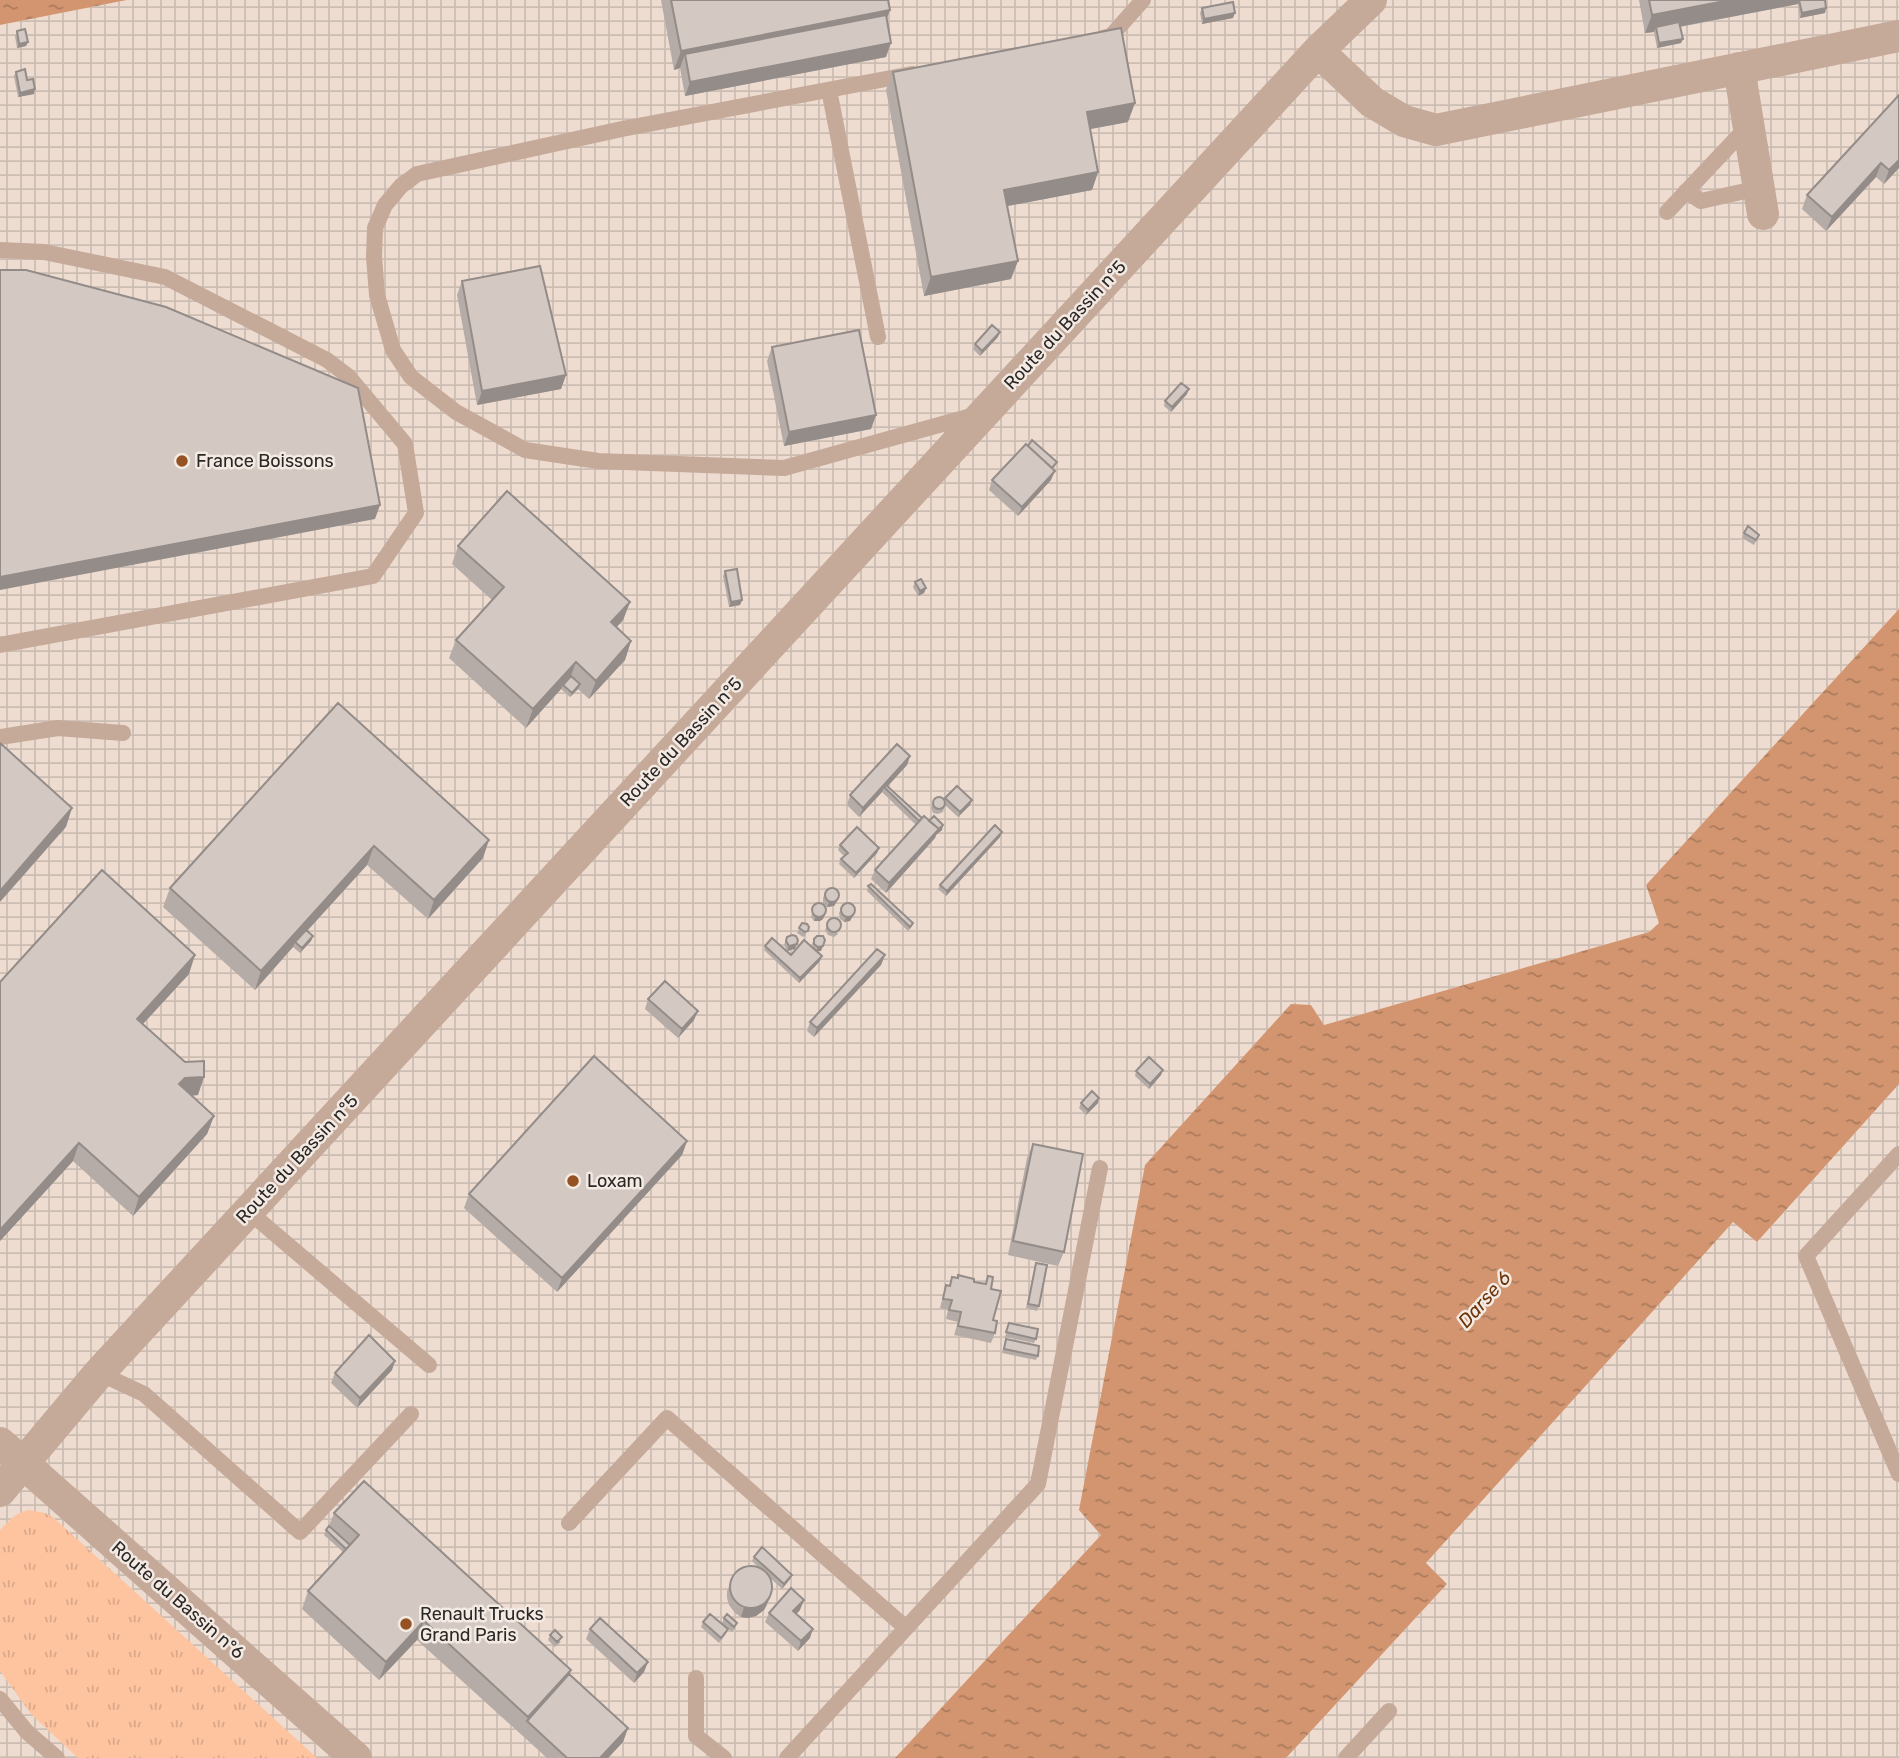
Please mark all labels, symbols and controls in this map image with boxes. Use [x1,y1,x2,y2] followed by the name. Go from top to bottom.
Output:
[999,256,1131,394] street label: Route du Bassin n°5
[196,450,334,472] place label: France Boissons
[174,453,190,469] marker: France Boissons
[615,673,747,811] street label: Route du Bassin n°5
[231,1090,363,1228] street label: Route du Bassin n°5
[587,1170,643,1192] place label: Loxam
[565,1173,581,1189] marker: Loxam
[1453,1266,1516,1332] water label: Darse 6
[107,1536,249,1664] street label: Route du Bassin n°6
[420,1603,544,1646] place label: Renault Trucks Grand Paris
[398,1616,414,1632] marker: Renault Trucks Grand Paris

